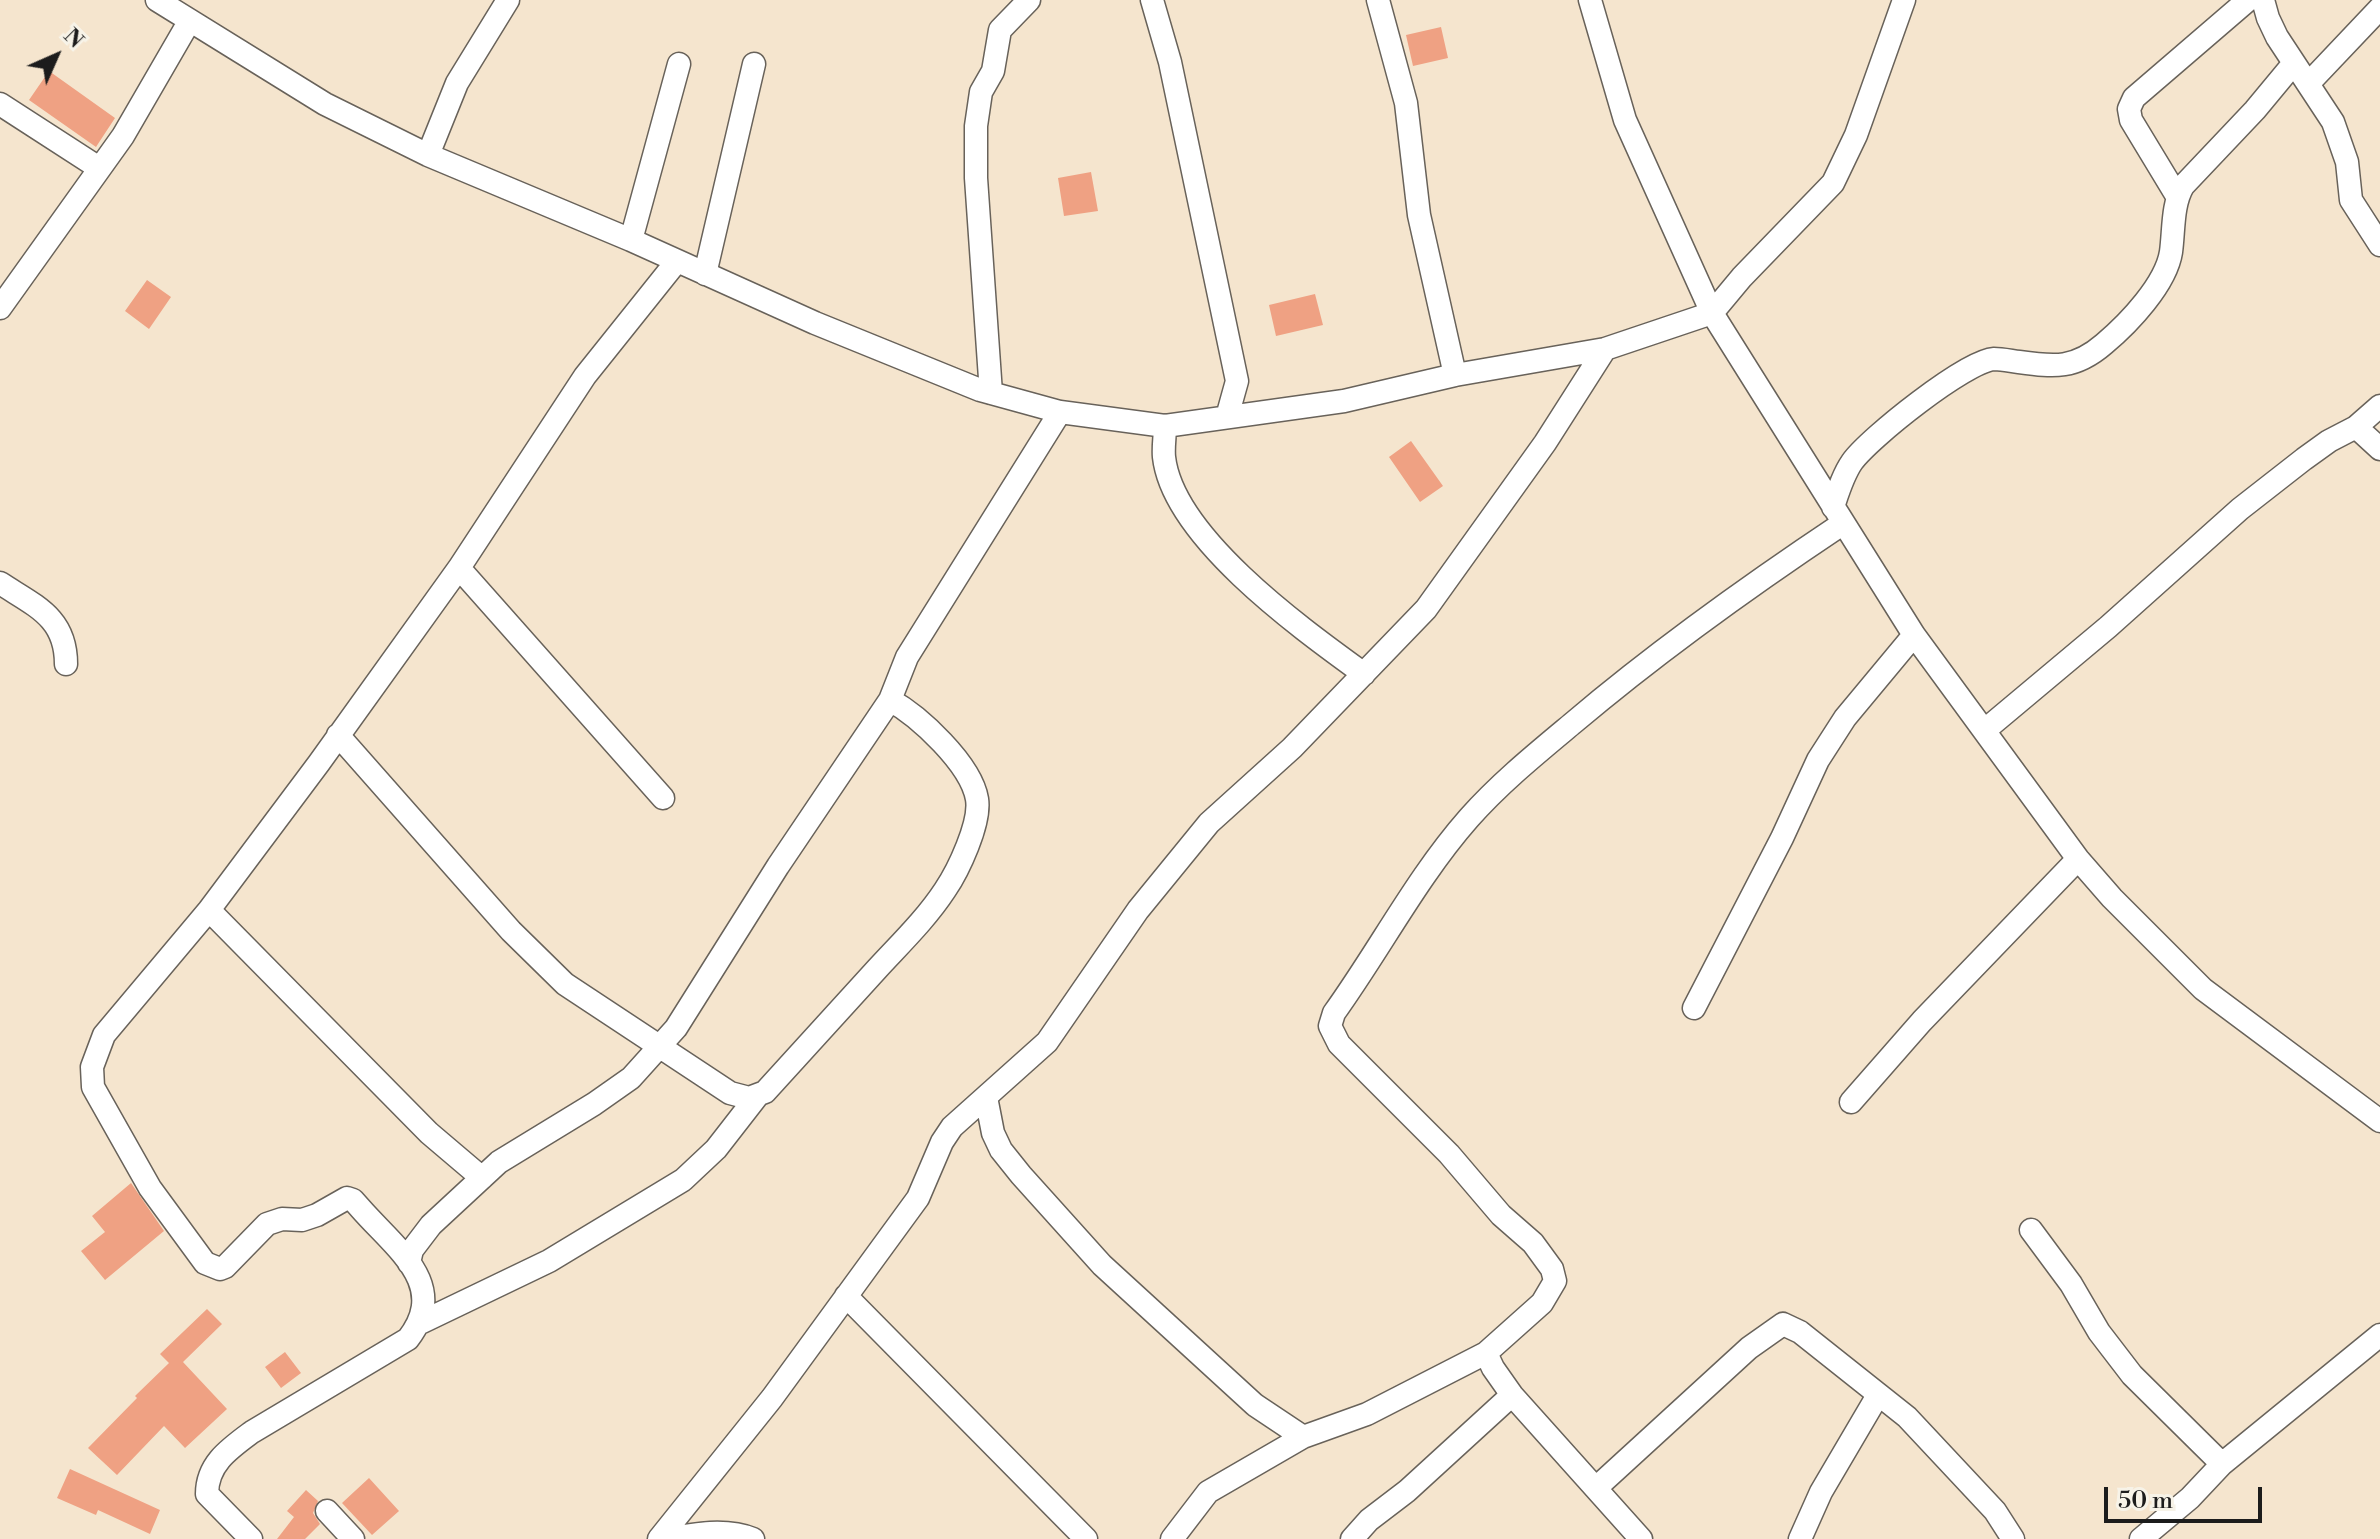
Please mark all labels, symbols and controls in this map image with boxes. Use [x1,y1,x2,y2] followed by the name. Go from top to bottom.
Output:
[16,16,96,96] north arrow
[58,23,89,54] text: N
[2108,1471,2266,1521] scale bar
[2118,1486,2173,1516] text: 50 m

